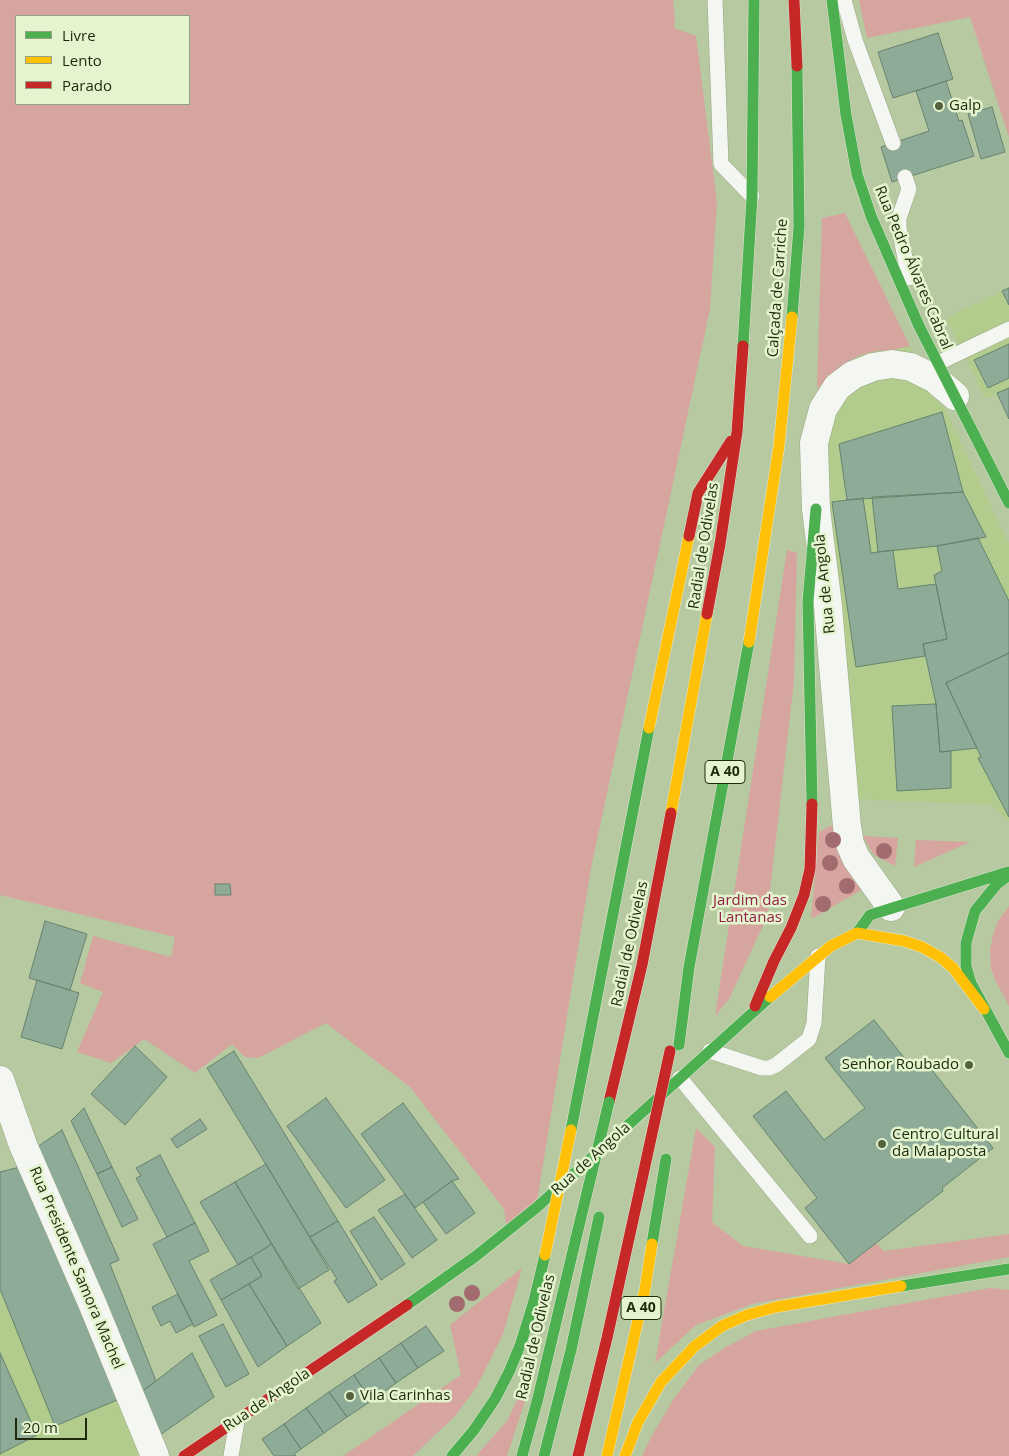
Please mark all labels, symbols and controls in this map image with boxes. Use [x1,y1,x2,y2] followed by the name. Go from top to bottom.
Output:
[15,15,190,105] legend
[62,25,96,45] text: Livre
[62,50,102,70] text: Lento
[62,75,112,95] text: Parado
[949,97,981,115] place label: Galp
[933,100,945,112] marker: Galp
[870,183,956,353] street label: Rua Pedro Álvares Cabral
[764,218,792,358] street label: Calçada de Carriche
[685,481,723,611] street label: Radial de Odivelas
[811,533,839,635] street label: Rua de Angola
[705,760,745,784] road number: A 40
[608,880,652,1008] street label: Radial de Odivelas
[713,892,787,927] park label: Jardim das Lantanas
[842,1056,959,1074] place label: Senhor Roubado
[963,1059,975,1071] marker: Senhor Roubado
[548,1119,634,1199] street label: Rua de Angola
[892,1126,999,1161] place label: Centro Cultural da Malaposta
[876,1138,888,1150] marker: Centro Cultural da Malaposta
[25,1164,127,1372] street label: Rua Presidente Samora Machel
[513,1273,559,1401] street label: Radial de Odivelas
[621,1296,661,1320] road number: A 40
[220,1365,314,1435] street label: Rua de Angola
[360,1387,450,1405] place label: Vila Carinhas
[344,1390,356,1402] marker: Vila Carinhas
[18,1408,90,1440] scale bar
[23,1417,58,1437] text: 20 m

